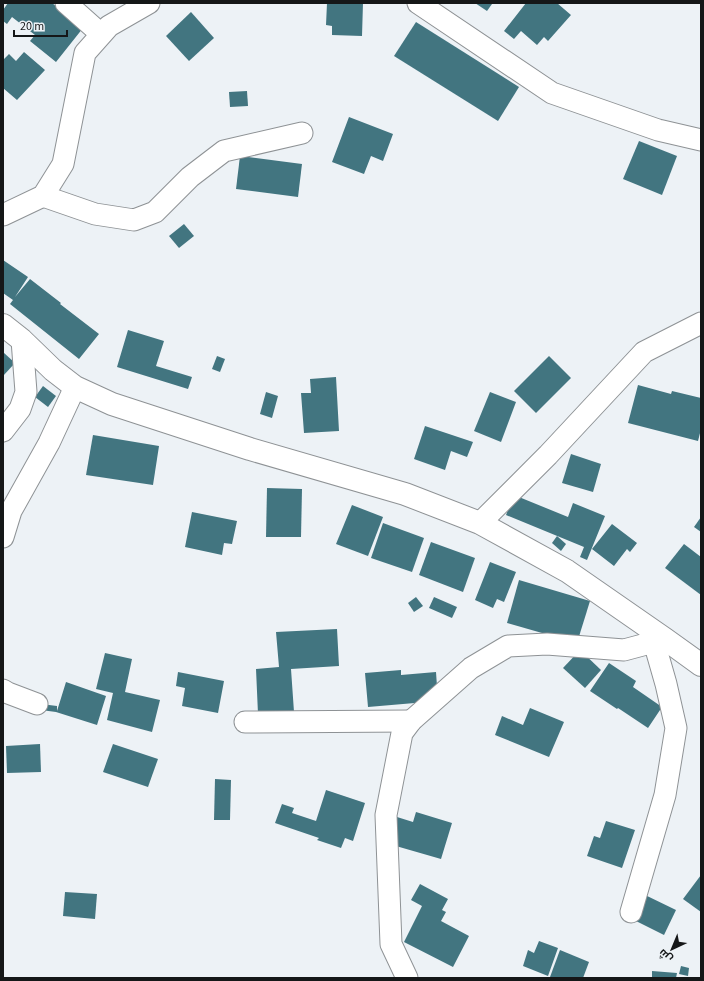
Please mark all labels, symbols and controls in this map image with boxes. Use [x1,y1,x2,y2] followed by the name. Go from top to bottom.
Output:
[14,12,67,38] scale bar
[20,18,44,35] text: 20 m
[652,929,692,969] north arrow
[655,946,676,966] text: ش

